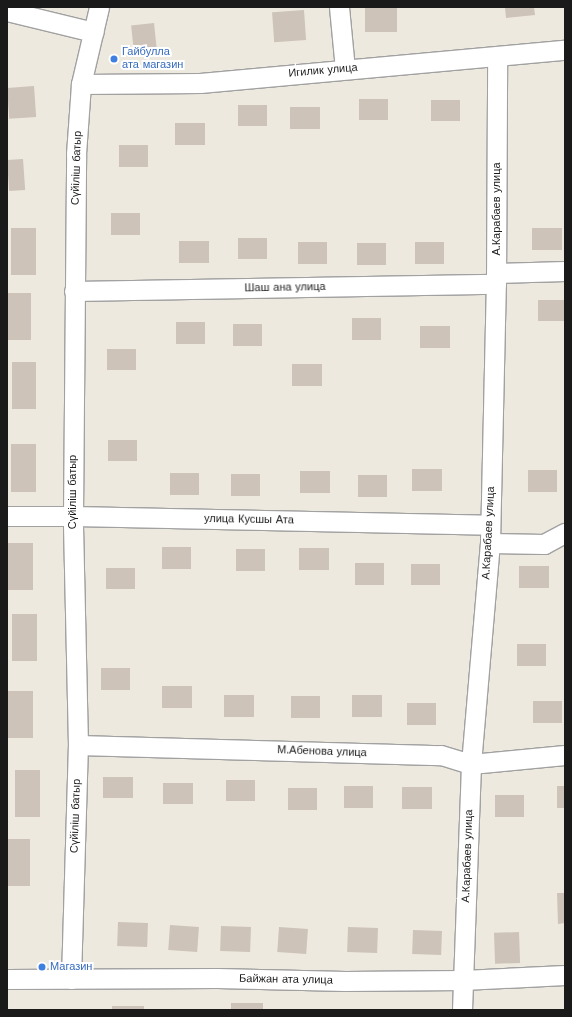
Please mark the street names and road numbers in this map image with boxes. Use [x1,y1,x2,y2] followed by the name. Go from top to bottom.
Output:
[288,61,358,81] street label: Игилик улица
[69,131,85,205] street label: Сүйіліш батыр
[490,162,504,256] street label: А.Карабаев улица
[244,281,326,295] street label: Шаш ана улица
[66,455,80,529] street label: Сүйіліш батыр
[480,486,498,580] street label: А.Карабаев улица
[204,513,294,527] street label: улица Кусшы Ата
[277,744,367,760] street label: М.Абенова улица
[68,779,84,853] street label: Сүйіліш батыр
[460,809,476,903] street label: А.Карабаев улица
[239,973,333,987] street label: Байжан ата улица

